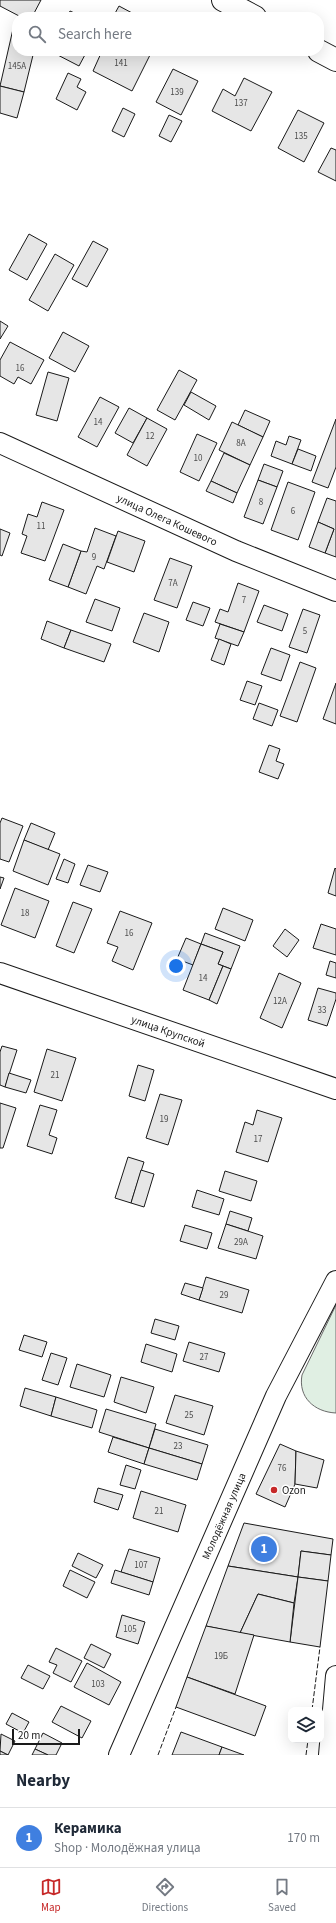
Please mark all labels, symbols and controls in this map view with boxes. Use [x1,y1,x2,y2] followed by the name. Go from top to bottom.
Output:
[12,12,324,56] search box
[26,23,48,45] icon: search
[58,24,132,45] text: Search here
[114,57,128,70] house number: 141
[8,60,26,73] house number: 145А
[170,86,184,99] house number: 139
[234,97,248,110] house number: 137
[294,130,308,143] house number: 135
[16,362,25,375] house number: 16
[94,416,103,429] house number: 14
[146,430,155,443] house number: 12
[236,437,246,450] house number: 8А
[194,452,203,465] house number: 10
[115,490,220,549] street label: улица Олега Кошевого
[259,496,264,509] house number: 8
[291,505,296,518] house number: 6
[37,520,45,533] house number: 11
[92,551,97,564] house number: 9
[168,577,178,590] house number: 7А
[242,594,247,607] house number: 7
[303,625,308,638] house number: 5
[21,907,30,920] house number: 18
[125,927,134,940] house number: 16
[166,956,186,976] your location
[199,972,208,985] house number: 14
[273,995,287,1008] house number: 12А
[318,1004,327,1017] house number: 33
[129,1011,207,1051] street label: улица Крупской
[51,1069,59,1082] house number: 21
[160,1113,169,1126] house number: 19
[254,1133,263,1146] house number: 17
[234,1236,248,1249] house number: 29А
[220,1289,229,1302] house number: 29
[200,1351,209,1364] house number: 27
[185,1409,194,1422] house number: 25
[174,1440,183,1453] house number: 23
[278,1462,287,1475] house number: 76
[198,1470,249,1562] street label: Молодёжная улица
[282,1483,306,1498] place label: Ozon
[269,1485,279,1495] marker: Ozon
[155,1505,163,1518] house number: 21
[251,1534,277,1564] pin: 1
[134,1559,148,1572] house number: 107
[123,1623,137,1636] house number: 105
[214,1650,228,1663] house number: 19Б
[91,1678,105,1691] house number: 103
[288,1707,324,1743] map controls
[288,1707,324,1743] button: layers
[12,1727,80,1746] scale bar
[18,1728,40,1743] text: 20 m
[16,1769,70,1793] text: Nearby
[54,1818,122,1839] text: Керамика
[26,1829,32,1847] text: 1
[287,1829,320,1847] text: 170 m
[54,1839,201,1857] text: Shop · Молодёжная улица
[40,1876,62,1915] tab: Map
[142,1876,188,1915] tab: Directions
[268,1876,296,1915] tab: Saved

